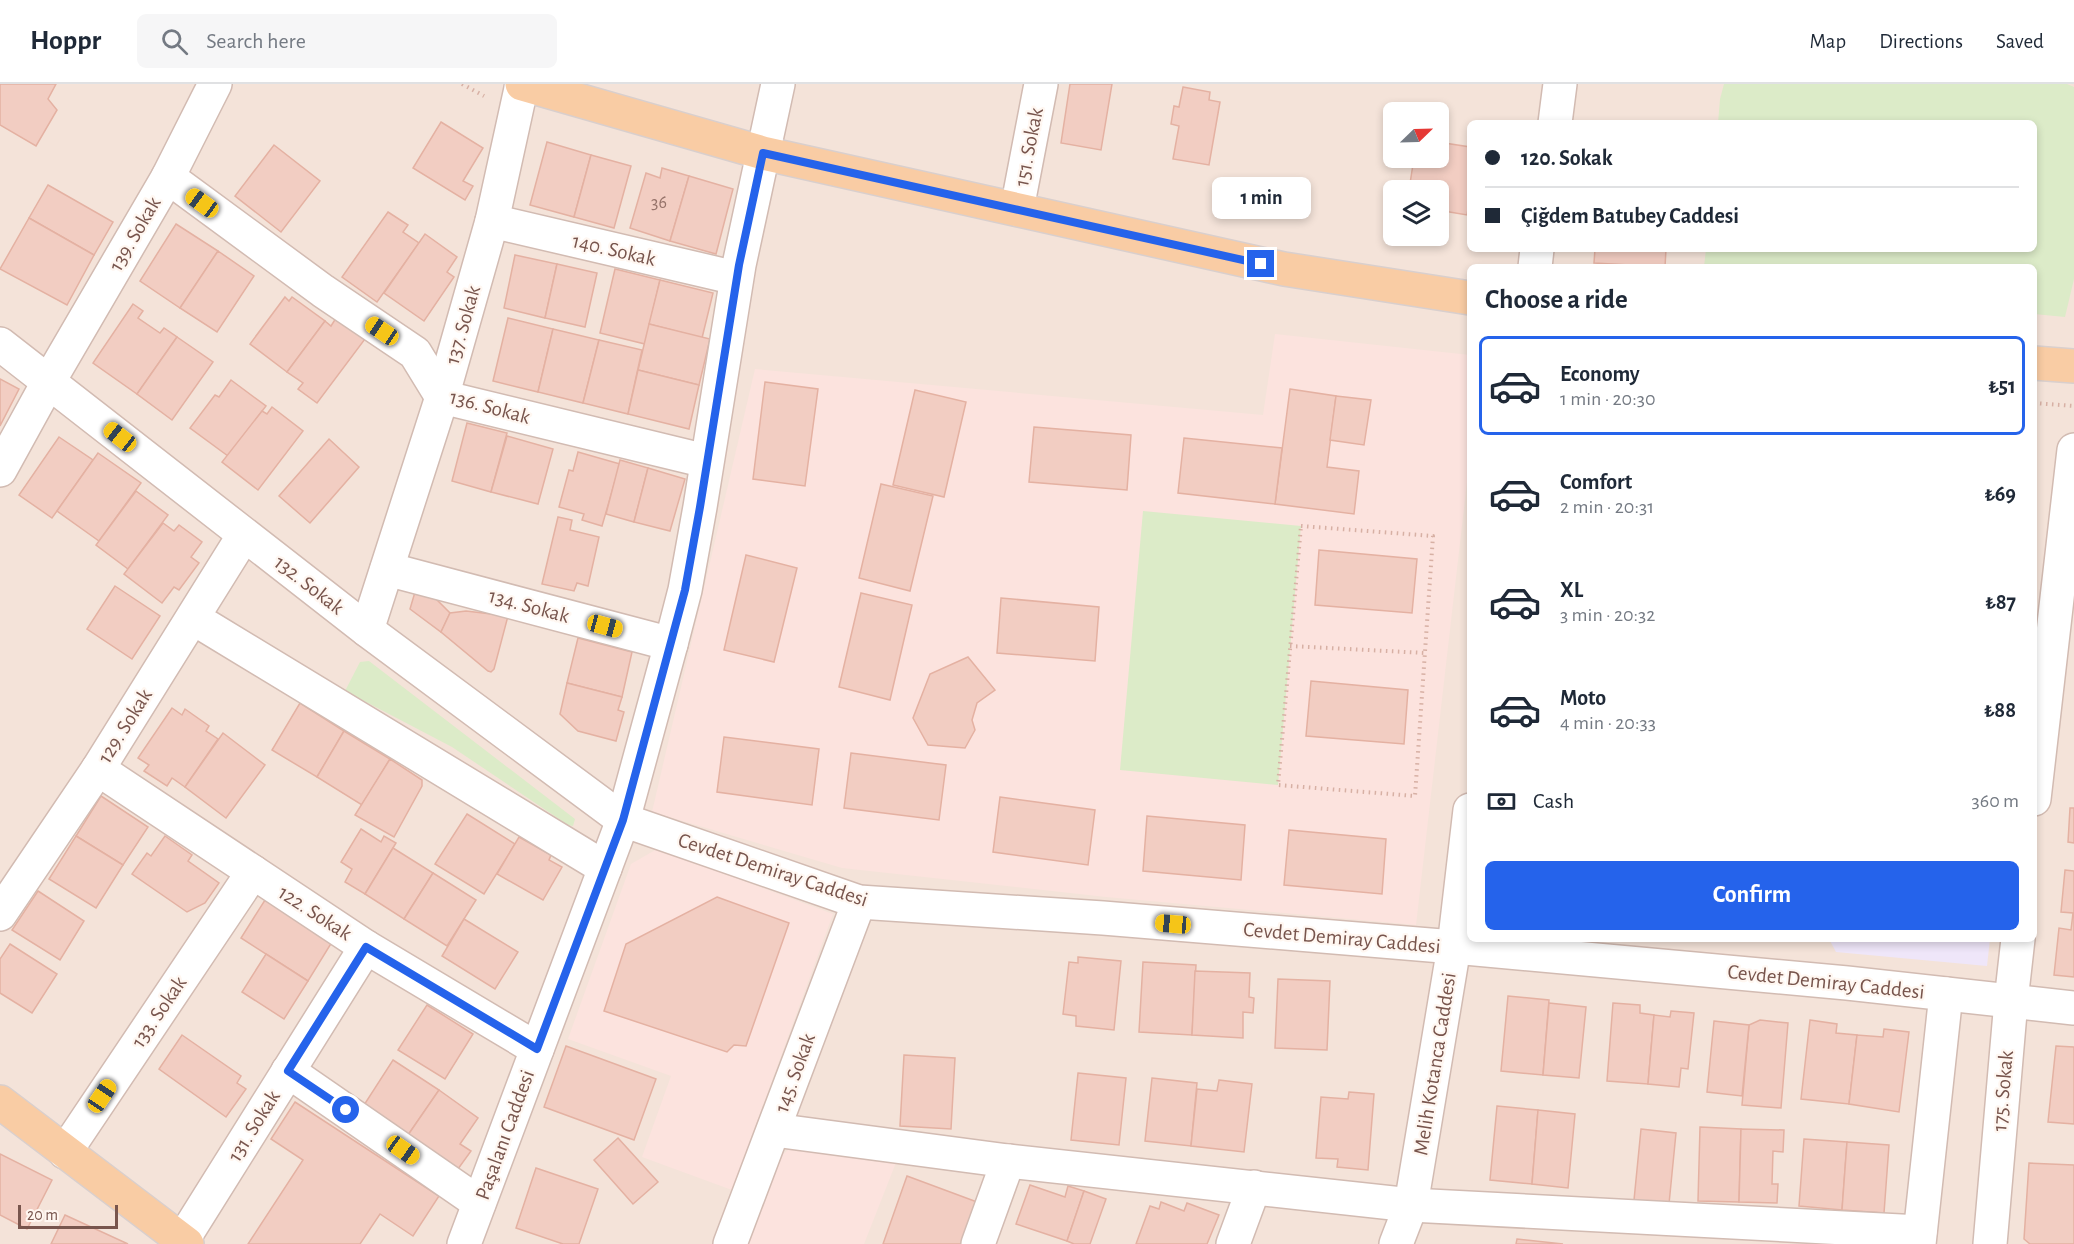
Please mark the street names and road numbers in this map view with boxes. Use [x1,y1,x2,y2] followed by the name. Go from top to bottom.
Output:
[1011,105,1047,188] street label: 151. Sokak
[105,193,165,275] street label: 139. Sokak
[570,230,658,270] street label: 140. Sokak
[442,283,484,367] street label: 137. Sokak
[448,386,533,428] street label: 136. Sokak
[270,551,348,619] street label: 132. Sokak
[486,585,572,627] street label: 134. Sokak
[94,685,156,767] street label: 129. Sokak
[676,829,870,911] street label: Cevdet Demiray Caddesi
[275,882,356,945] street label: 122. Sokak
[1242,919,1442,957] street label: Cevdet Demiray Caddesi
[1726,961,1926,1003] street label: Cevdet Demiray Caddesi
[1410,971,1460,1157] street label: Melih Kotanca Caddesi
[128,972,191,1051] street label: 133. Sokak
[771,1030,819,1115] street label: 145. Sokak
[1989,1049,2017,1132] street label: 175. Sokak
[472,1067,538,1203] street label: Paşalanı Caddesi
[224,1086,284,1165] street label: 131. Sokak

